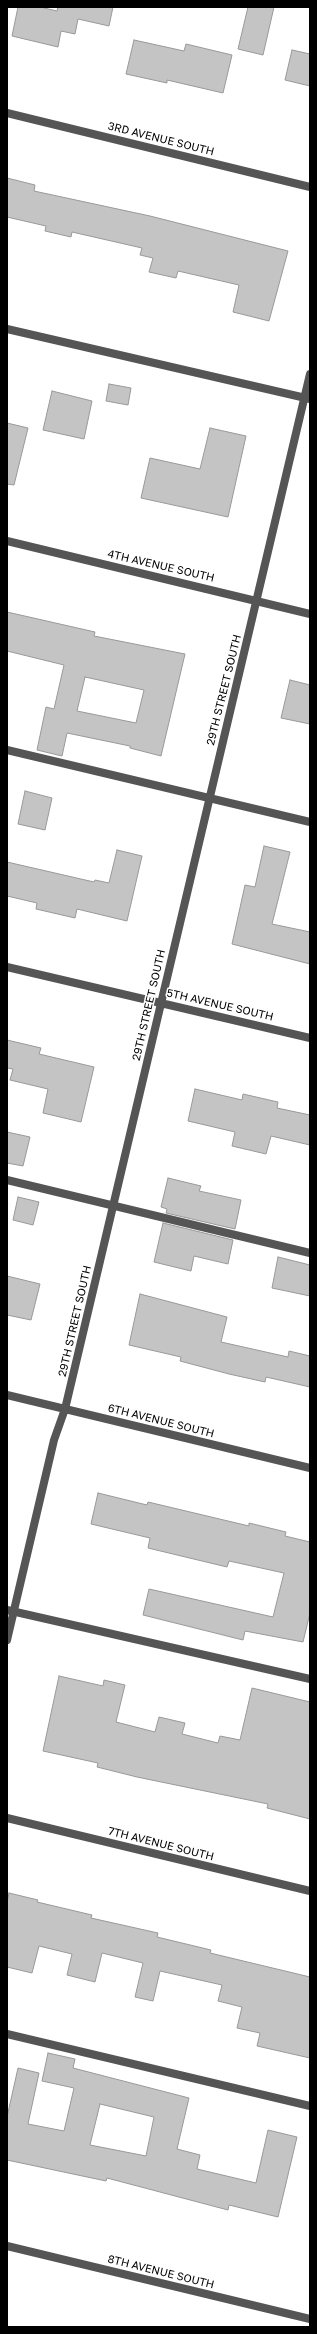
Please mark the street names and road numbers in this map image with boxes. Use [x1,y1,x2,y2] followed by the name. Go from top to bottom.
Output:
[106,119,216,159] street label: 3RD AVENUE SOUTH
[106,547,216,585] street label: 4TH AVENUE SOUTH
[204,633,244,747] street label: 29TH STREET SOUTH
[130,948,168,1062] street label: 29TH STREET SOUTH
[165,986,275,1024] street label: 5TH AVENUE SOUTH
[56,1264,94,1378] street label: 29TH STREET SOUTH
[106,1401,216,1441] street label: 6TH AVENUE SOUTH
[107,1824,215,1864] street label: 7TH AVENUE SOUTH
[106,2252,216,2292] street label: 8TH AVENUE SOUTH

